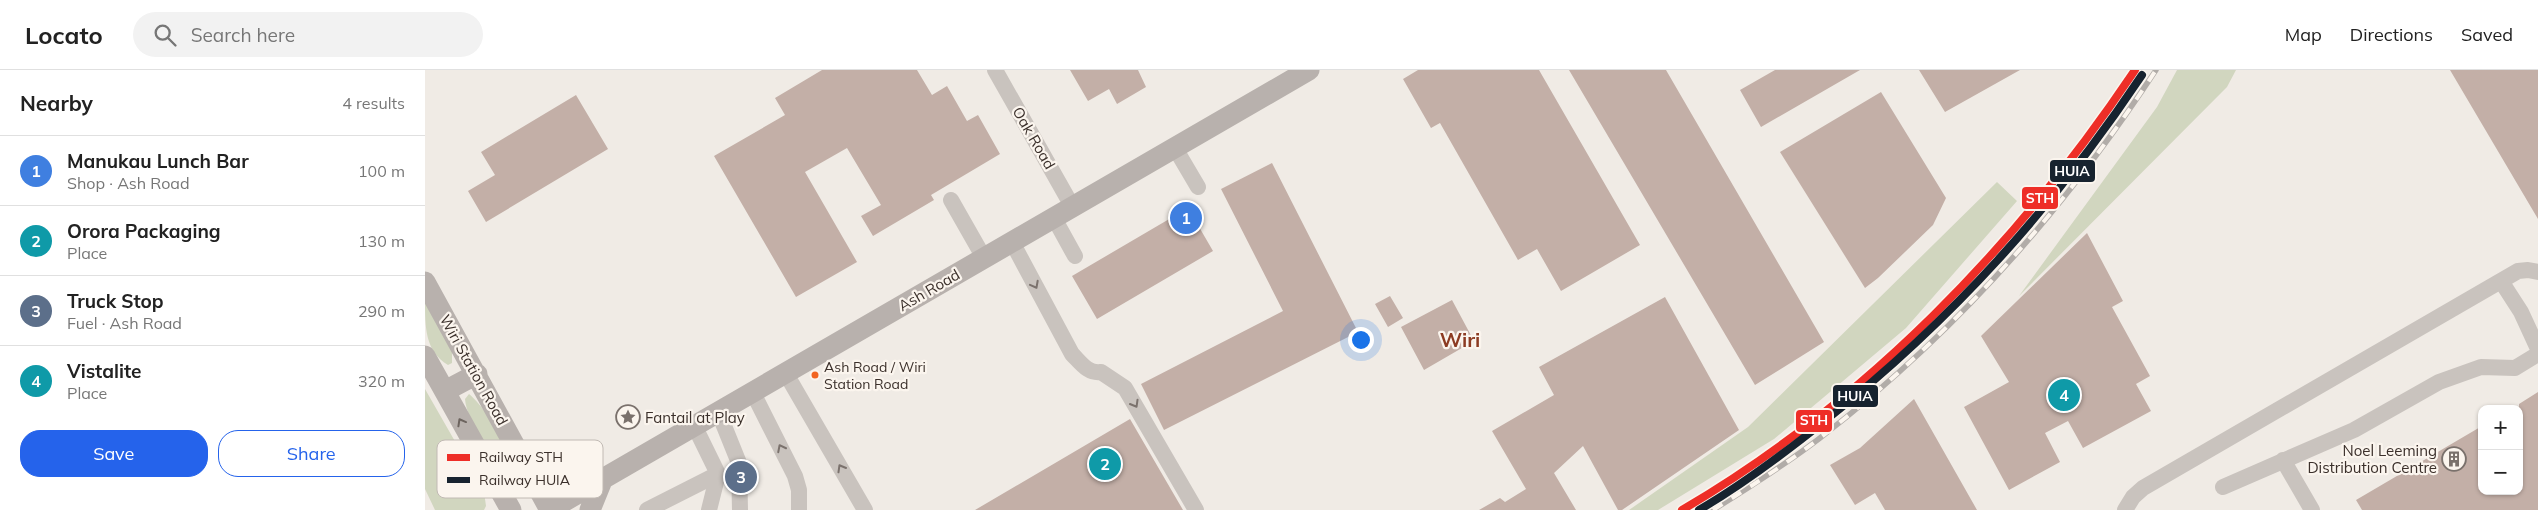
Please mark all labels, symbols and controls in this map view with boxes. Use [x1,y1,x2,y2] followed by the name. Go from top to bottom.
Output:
[133,12,483,57] search box
[25,20,103,50] text: Locato
[151,21,179,49] icon: search
[191,23,295,47] text: Search here
[2285,23,2322,46] text: Map
[2350,23,2433,46] text: Directions
[2461,23,2513,46] text: Saved
[20,90,93,116] text: Nearby
[342,93,405,113] text: 4 results
[1009,103,1059,173] street label: Oak Road
[67,149,249,173] text: Manukau Lunch Bar
[2049,159,2096,183] line badge: HUIA
[31,161,41,181] text: 1
[358,161,405,181] text: 100 m
[2054,162,2090,180] text: HUIA
[67,173,190,193] text: Shop · Ash Road
[2021,186,2059,210] line badge: STH
[2026,189,2054,207] text: STH
[1170,199,1202,237] pin: 1
[67,219,221,243] text: Orora Packaging
[31,231,41,251] text: 2
[358,231,405,251] text: 130 m
[67,243,107,263] text: Place
[895,265,963,315] street label: Ash Road
[1029,280,1039,289] one-way arrow
[67,289,164,313] text: Truck Stop
[31,301,41,321] text: 3
[358,301,405,321] text: 290 m
[436,311,512,429] street label: Wiri Station Road
[67,313,182,333] text: Fuel · Ash Road
[1348,327,1374,353] your location
[1440,327,1480,352] district label: Wiri
[824,358,926,393] place label: Ash Road / Wiri Station Road
[67,359,142,383] text: Vistalite
[810,370,820,380] marker: Ash Road / Wiri Station Road
[31,371,41,391] text: 4
[358,371,405,391] text: 320 m
[2048,376,2080,414] pin: 4
[67,383,107,403] text: Place
[1832,384,1879,408] line badge: HUIA
[1837,387,1873,405] text: HUIA
[1128,399,1138,408] one-way arrow
[615,404,641,430] place icon: Fantail at Play
[2478,405,2523,495] map controls
[2478,405,2523,450] button: +
[645,408,745,427] place label: Fantail at Play
[1795,409,1833,433] line badge: STH
[1800,411,1828,429] text: STH
[458,418,468,427] one-way arrow
[20,430,208,477] button: Save
[218,430,405,477] button: Share
[437,440,603,498] legend
[2307,441,2437,477] place label: Noel Leeming Distribution Centre
[777,444,787,453] one-way arrow
[1089,445,1121,483] pin: 2
[2441,446,2467,472] building icon: Noel Leeming Distribution Centre
[479,448,563,466] text: Railway STH
[2478,450,2523,495] button: −
[725,458,757,496] pin: 3
[837,464,847,473] one-way arrow
[479,471,571,489] text: Railway HUIA

